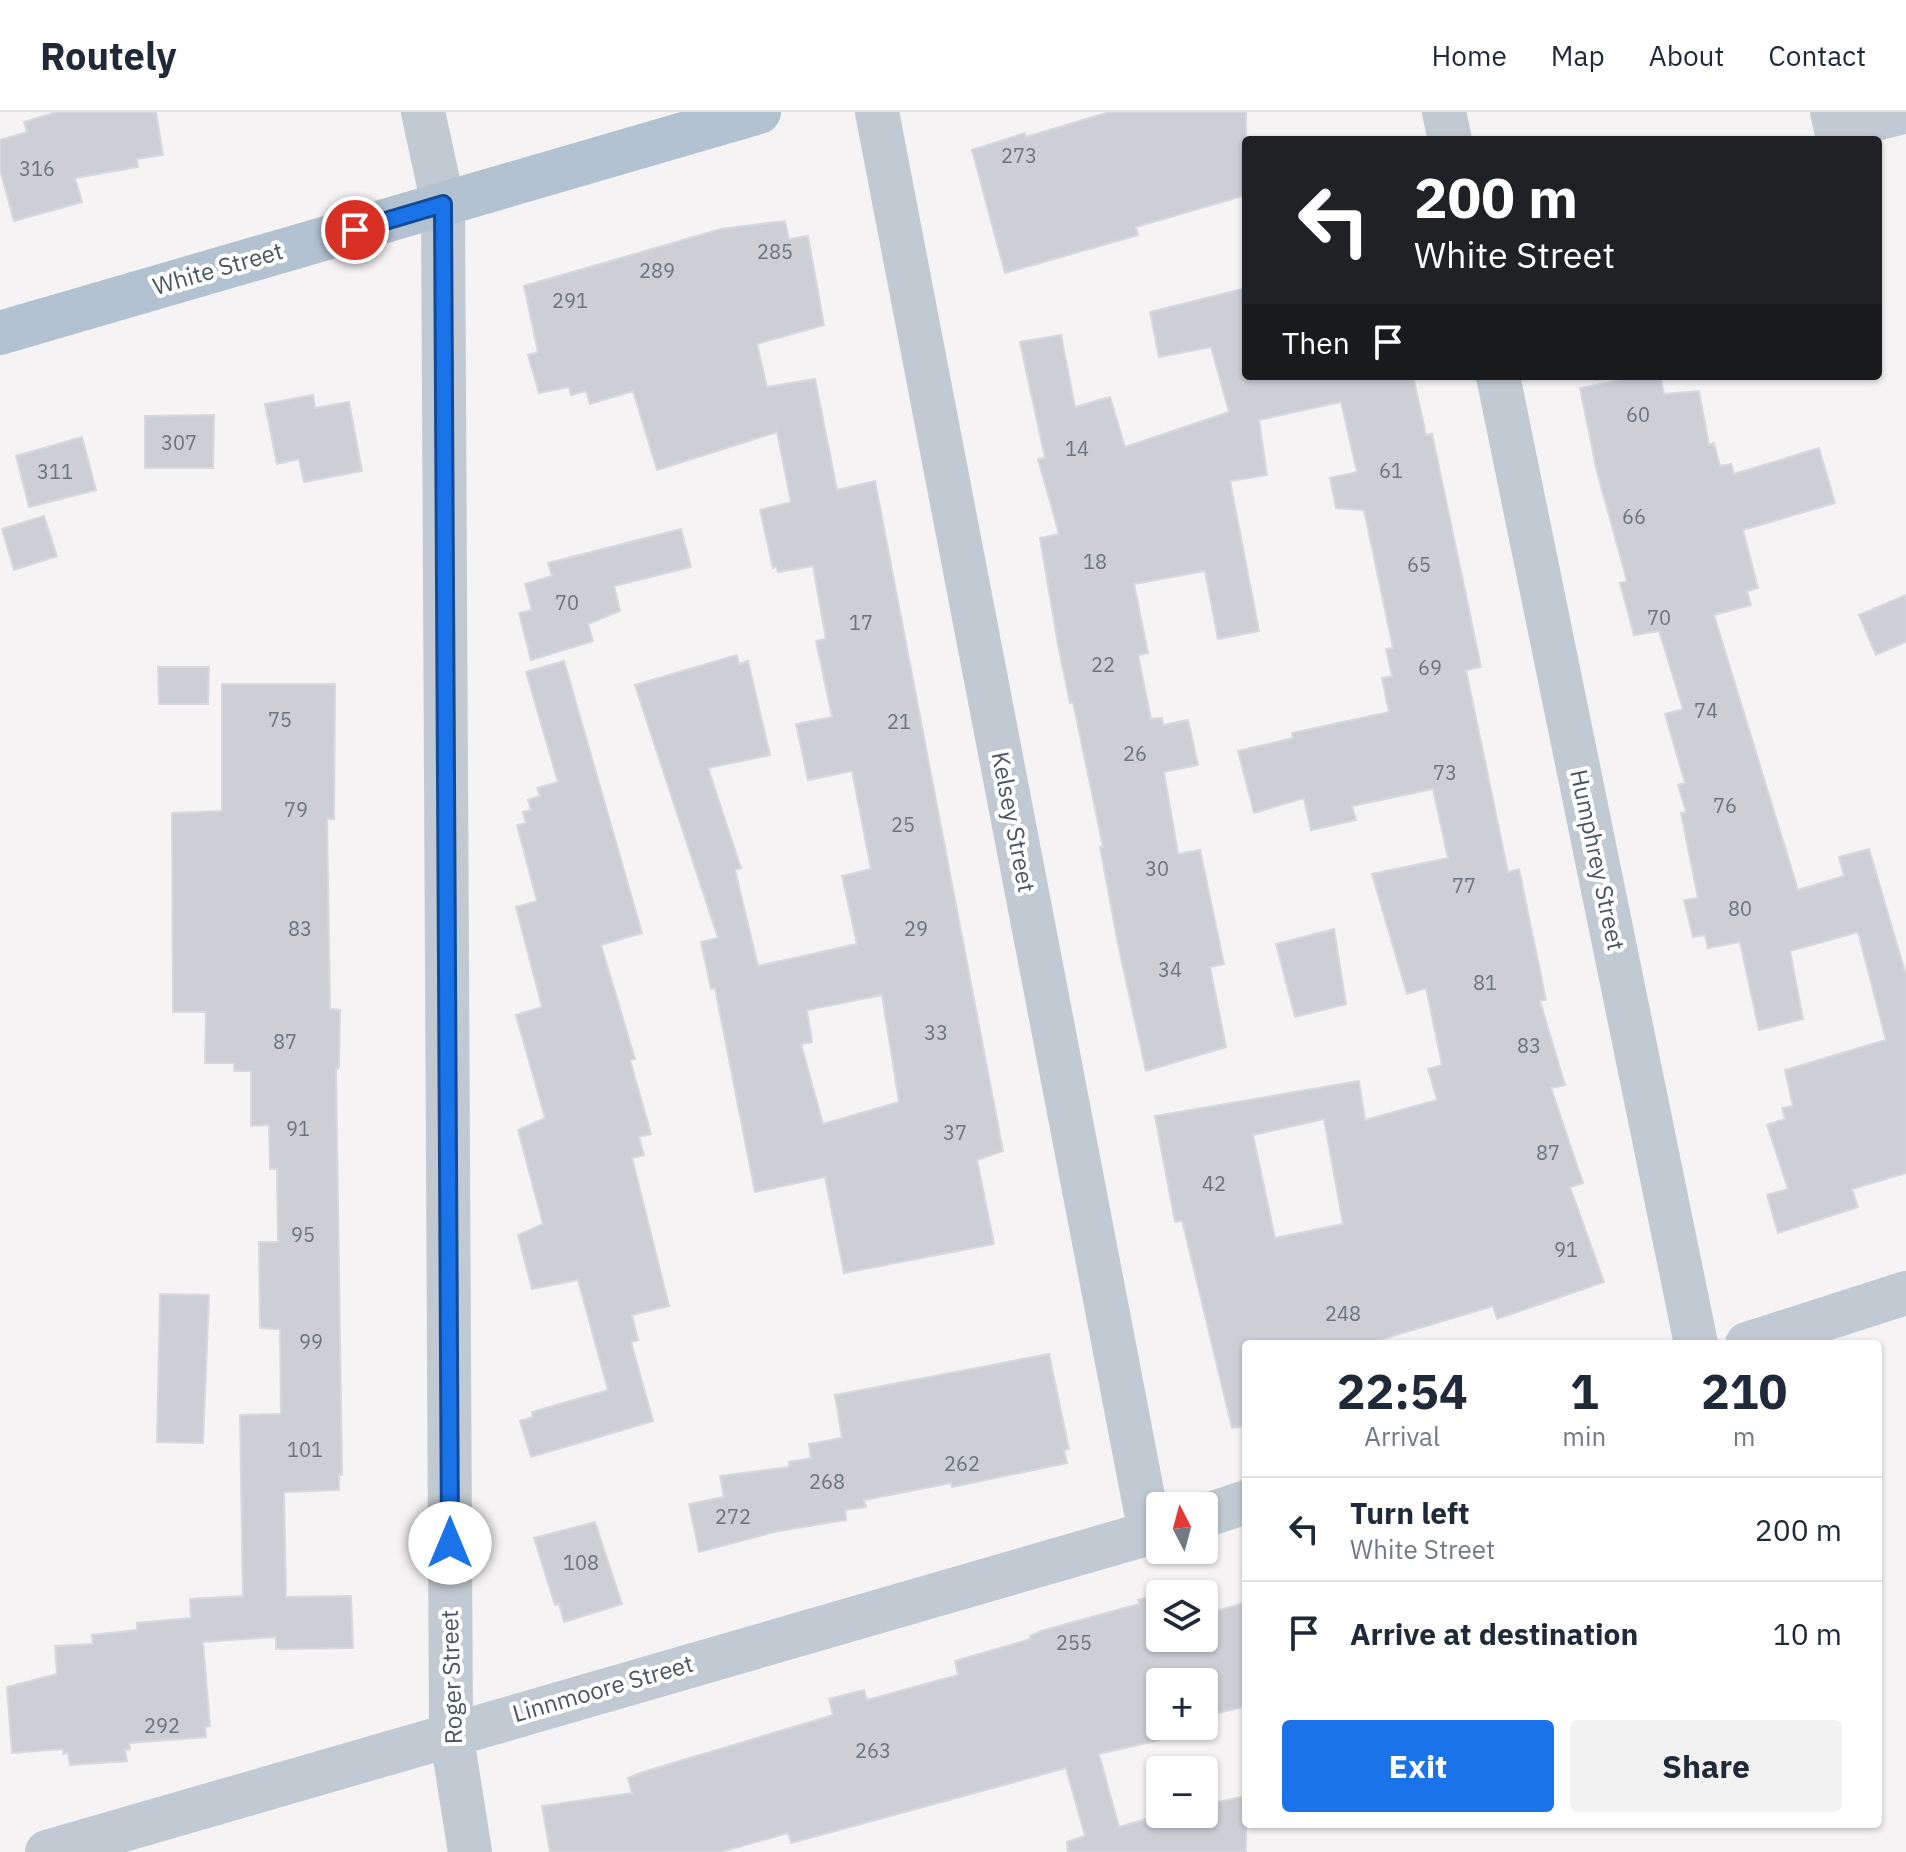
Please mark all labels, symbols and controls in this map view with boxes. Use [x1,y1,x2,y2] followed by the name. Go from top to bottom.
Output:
[40,31,176,80] text: Routely
[1431,37,1507,74] text: Home
[1551,37,1605,74] text: Map
[1649,37,1724,74] text: About
[1768,37,1866,74] text: Contact
[1001,142,1037,169] house number: 273
[19,155,55,182] house number: 316
[1414,161,1578,233] text: 200 m
[1282,168,1386,272] icon: left
[321,196,389,264] pin
[333,208,377,252] icon: arrive
[1414,231,1615,278] text: White Street
[149,234,287,302] street label: White Street
[757,238,793,265] house number: 285
[639,257,675,284] house number: 289
[552,287,588,314] house number: 291
[1366,320,1410,364] icon: arrive
[1282,323,1350,362] text: Then
[1626,401,1650,428] house number: 60
[161,429,197,456] house number: 307
[1065,435,1089,462] house number: 14
[1379,457,1403,484] house number: 61
[37,458,73,485] house number: 311
[1622,503,1646,530] house number: 66
[1083,548,1107,575] house number: 18
[1407,551,1431,578] house number: 65
[555,589,579,616] house number: 70
[1647,604,1671,631] house number: 70
[849,609,873,636] house number: 17
[1091,651,1115,678] house number: 22
[1418,654,1442,681] house number: 69
[1694,697,1718,724] house number: 74
[268,706,292,733] house number: 75
[887,708,911,735] house number: 21
[1123,740,1147,767] house number: 26
[985,749,1043,895] street label: Kelsey Street
[1433,759,1457,786] house number: 73
[1563,766,1633,953] street label: Humphrey Street
[1713,792,1737,819] house number: 76
[284,796,308,823] house number: 79
[891,811,915,838] house number: 25
[1145,855,1169,882] house number: 30
[1452,872,1476,899] house number: 77
[1728,895,1752,922] house number: 80
[288,915,312,942] house number: 83
[904,915,928,942] house number: 29
[1158,956,1182,983] house number: 34
[1473,969,1497,996] house number: 81
[924,1019,948,1046] house number: 33
[273,1028,297,1055] house number: 87
[1517,1032,1541,1059] house number: 83
[286,1115,310,1142] house number: 91
[943,1119,967,1146] house number: 37
[1536,1139,1560,1166] house number: 87
[1202,1170,1226,1197] house number: 42
[291,1221,315,1248] house number: 95
[1554,1236,1578,1263] house number: 91
[1325,1300,1361,1327] house number: 248
[299,1328,323,1355] house number: 99
[1337,1360,1468,1422] text: 22:54
[1570,1360,1599,1422] text: 1
[1701,1360,1787,1422] text: 210
[1364,1419,1440,1453] text: Arrival
[1562,1419,1606,1453] text: min
[1733,1419,1755,1453] text: m
[287,1436,323,1463] house number: 101
[944,1450,980,1477] house number: 262
[809,1468,845,1495] house number: 268
[1146,1492,1218,1564] north arrow
[1146,1492,1218,1828] map controls
[1350,1493,1469,1532] text: Turn left
[408,1501,492,1585] position arrow
[715,1503,751,1530] house number: 272
[1282,1507,1326,1551] icon: left
[1755,1510,1842,1549] text: 200 m
[1350,1532,1495,1566] text: White Street
[563,1549,599,1576] house number: 108
[1146,1580,1218,1652] button: layers
[433,1609,469,1745] street label: Roger Street
[1282,1611,1326,1655] icon: arrive
[1350,1614,1638,1653] text: Arrive at destination
[1773,1614,1842,1653] text: 10 m
[1056,1629,1092,1656] house number: 255
[509,1647,697,1729] street label: Linnmoore Street
[1146,1668,1218,1740] button: +
[144,1712,180,1739] house number: 292
[1282,1720,1554,1812] button: Exit
[1570,1720,1842,1812] button: Share
[855,1737,891,1764] house number: 263
[1146,1756,1218,1828] button: −

